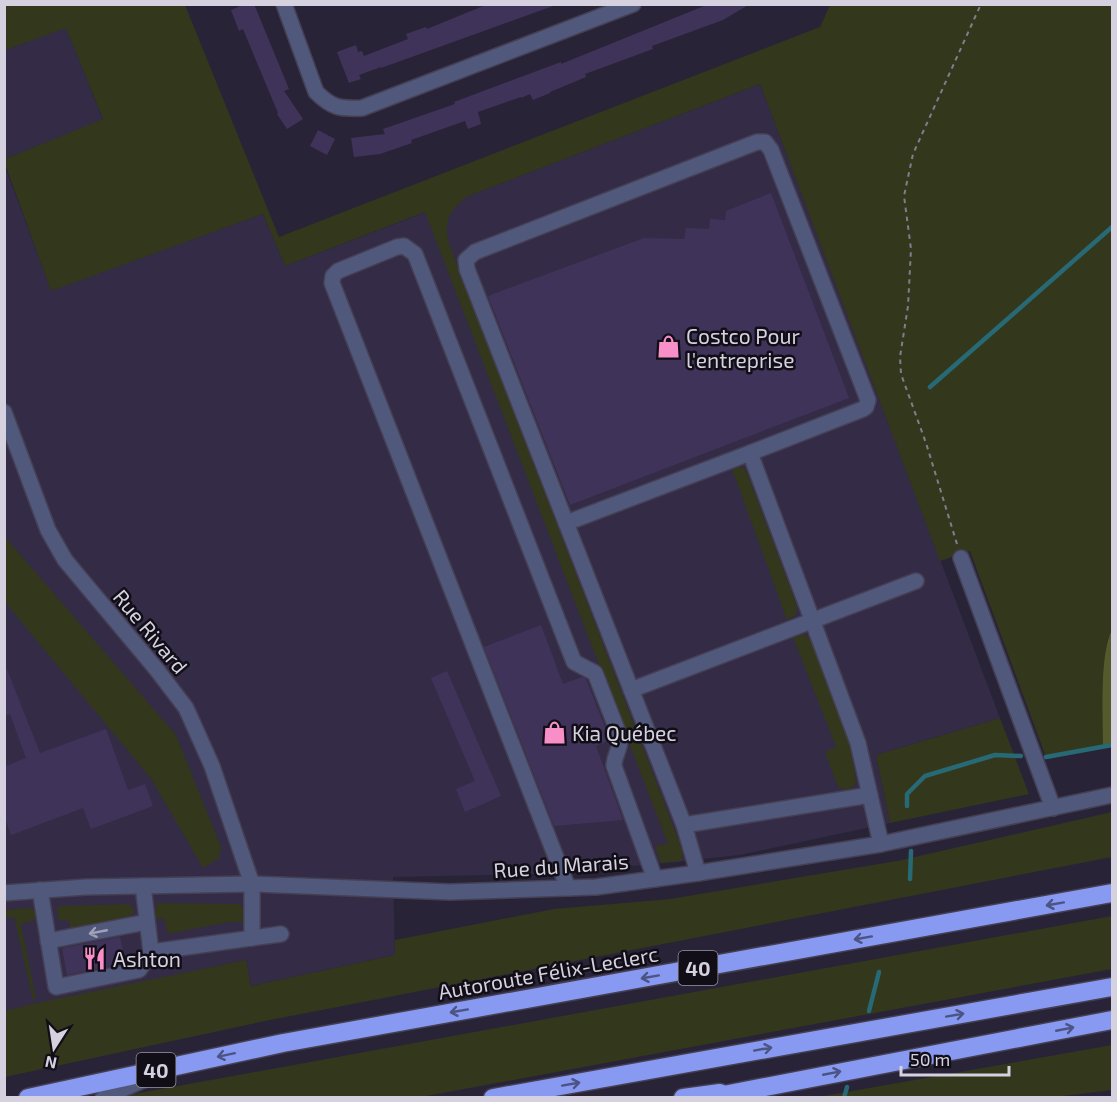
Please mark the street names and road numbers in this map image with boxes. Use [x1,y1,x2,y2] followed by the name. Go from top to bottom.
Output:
[109,584,193,678] street label: Rue Rivard
[493,848,629,882] street label: Rue du Marais
[436,940,660,1004] street label: Autoroute Félix-Leclerc
[678,951,718,985] road number: 40
[136,1053,176,1087] road number: 40

